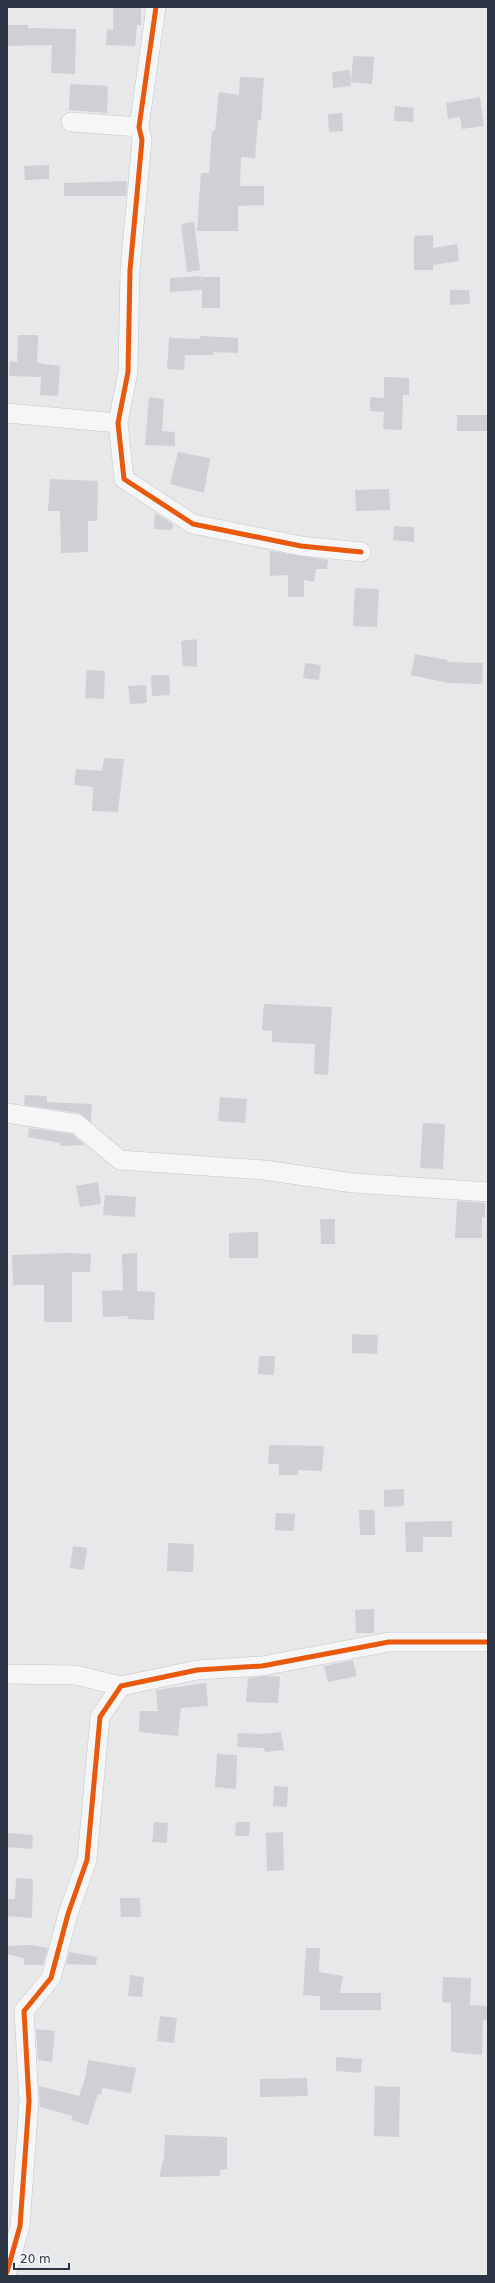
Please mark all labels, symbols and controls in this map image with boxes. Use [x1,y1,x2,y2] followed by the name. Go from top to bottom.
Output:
[14,2245,69,2271] scale bar
[20,2252,51,2266] text: 20 m

